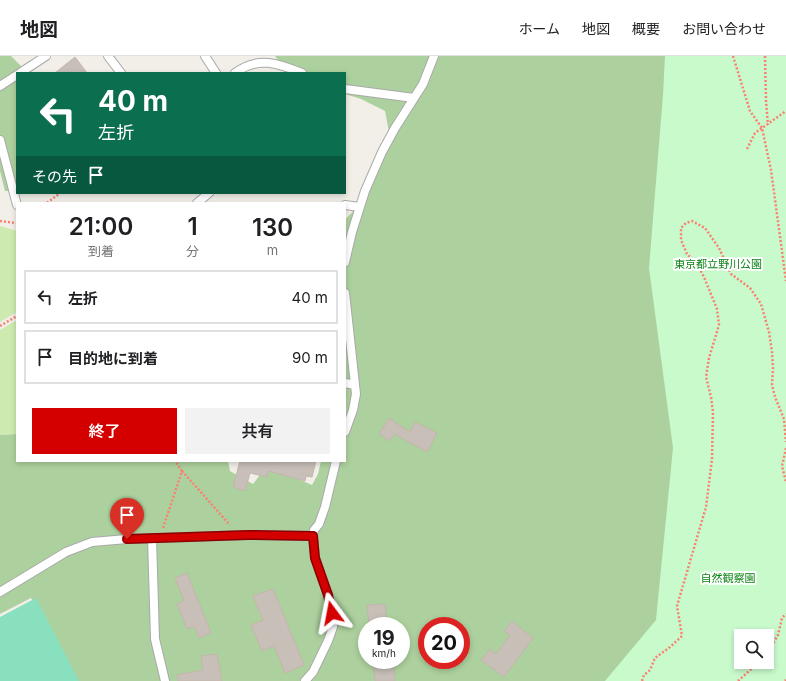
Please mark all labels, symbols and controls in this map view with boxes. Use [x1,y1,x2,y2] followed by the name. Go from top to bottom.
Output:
[20,18,58,41] text: 地図
[518,20,560,37] text: ホーム
[582,20,610,37] text: 地図
[632,20,660,37] text: 概要
[682,20,766,37] text: お問い合わせ
[98,84,168,118] text: 40 m
[32,88,84,140] icon: left
[98,122,134,143] text: 左折
[85,164,107,186] icon: arrive
[32,167,77,186] text: その先
[69,212,133,241] text: 21:00
[188,212,198,241] text: 1
[252,213,293,242] text: 130
[267,242,278,258] text: m
[88,243,114,259] text: 到着
[186,243,199,259] text: 分
[674,257,762,271] park label: 東京都立野川公園
[34,286,56,308] icon: left
[291,288,328,307] text: 40 m
[68,289,98,308] text: 左折
[34,346,56,368] icon: arrive
[292,348,328,367] text: 90 m
[68,349,158,368] text: 目的地に到着
[32,408,177,454] button: 終了
[185,408,330,454] button: 共有
[110,498,144,539] pin
[116,504,138,526] icon: arrive
[701,571,756,585] park label: 自然観察園
[311,592,353,634] position arrow
[418,617,470,669] speed limit sign: 20
[373,626,395,650] text: 19
[734,629,774,669] map controls
[734,629,774,669] button: search
[372,647,396,659] text: km/h

